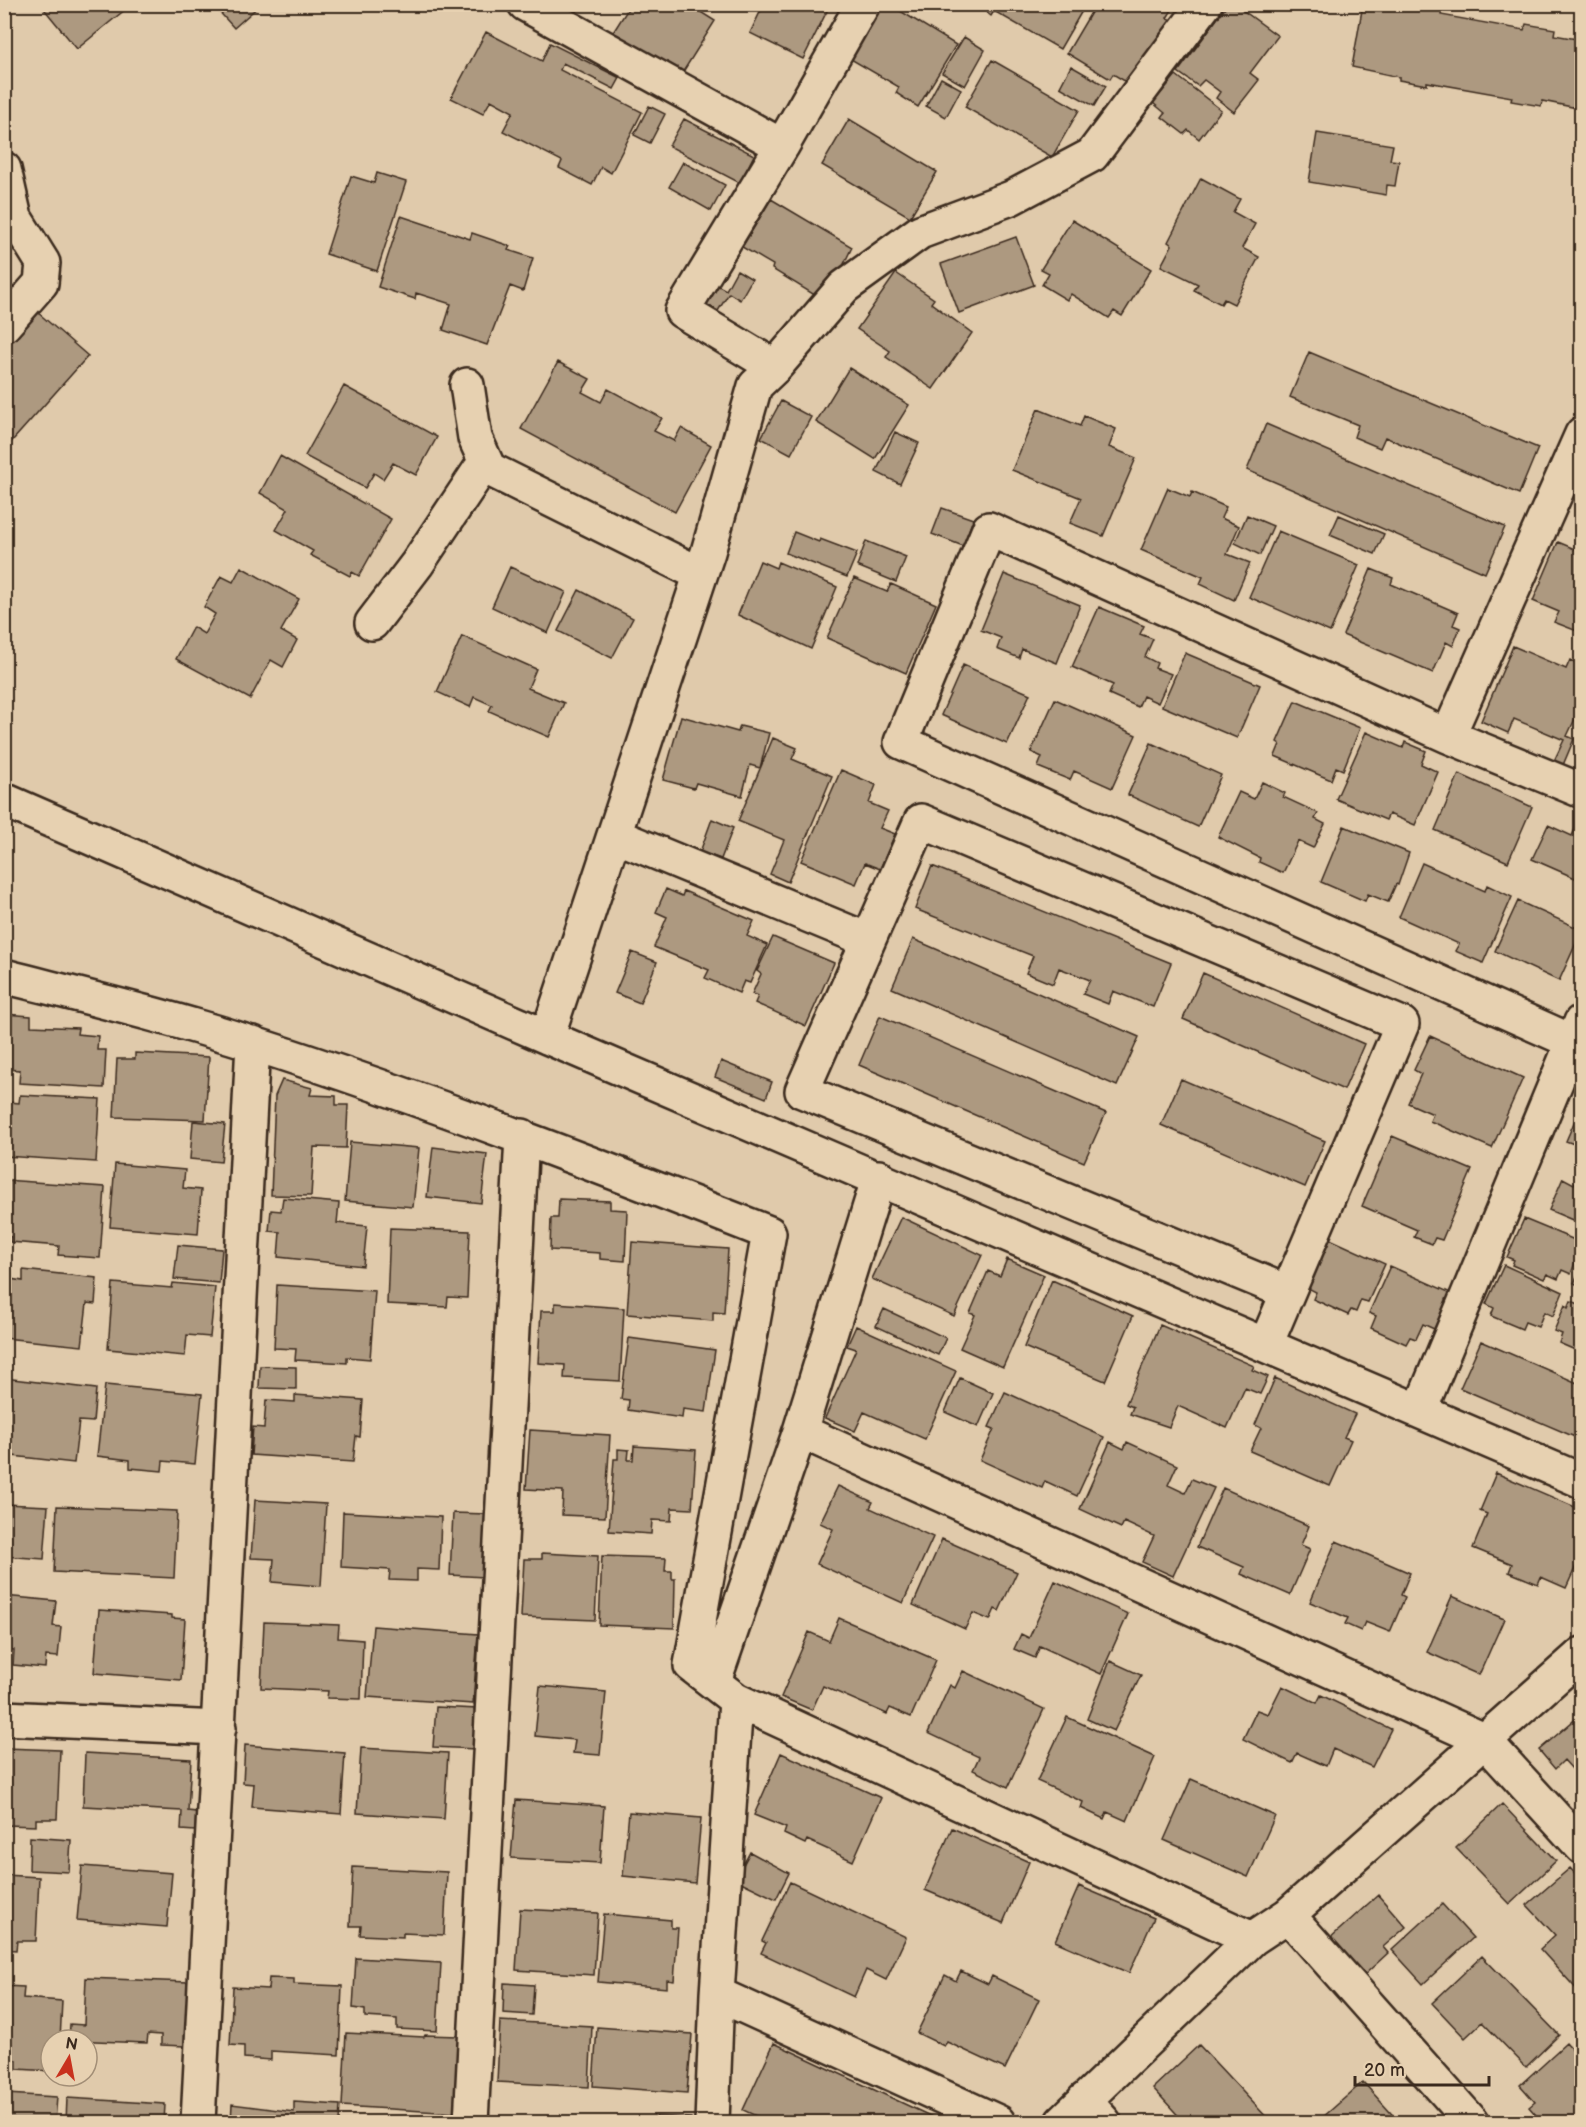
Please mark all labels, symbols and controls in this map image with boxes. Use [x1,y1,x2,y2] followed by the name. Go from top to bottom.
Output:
[39,2028,99,2088] north arrow
[64,2034,79,2055] text: N
[1355,2049,1488,2087] scale bar
[1364,2060,1405,2081] text: 20 m

